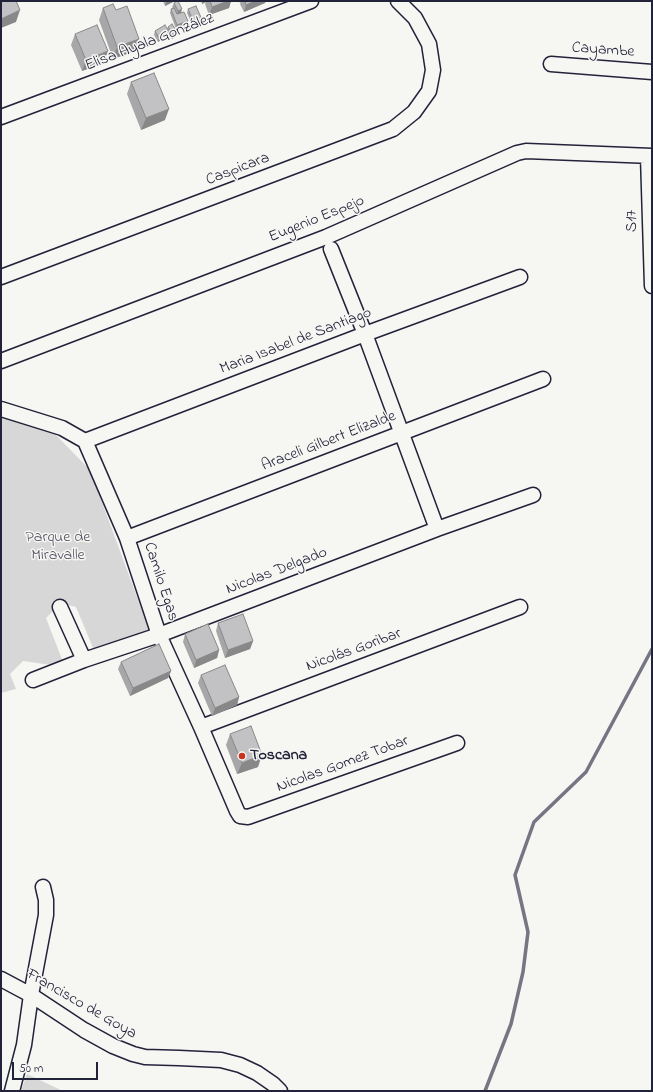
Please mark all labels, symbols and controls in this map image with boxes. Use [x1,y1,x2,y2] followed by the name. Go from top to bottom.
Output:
[83,10,217,76] street label: Elisa Ayala González
[571,39,635,63] street label: Cayambe
[204,149,272,191] street label: Caspicara
[266,192,368,248] street label: Eugenio Espejo
[623,210,643,232] street label: S17
[217,304,375,380] street label: Maria Isabel de Santiago
[259,408,399,476] street label: Araceli Gilbert Elizalde
[26,528,90,566] park label: Parque de Miravalle
[138,540,182,624] street label: Camilo Egas
[224,544,330,600] street label: Nicolas Delgado
[304,625,404,677] street label: Nicolás Goribar
[274,732,412,798] street label: Nicolas Gomez Tobar
[250,746,307,766] place label: Toscana
[237,751,247,761] marker: Toscana
[22,966,140,1044] street label: Francisco de Goya
[14,1054,100,1080] scale bar
[19,1060,43,1078] text: 50 m

